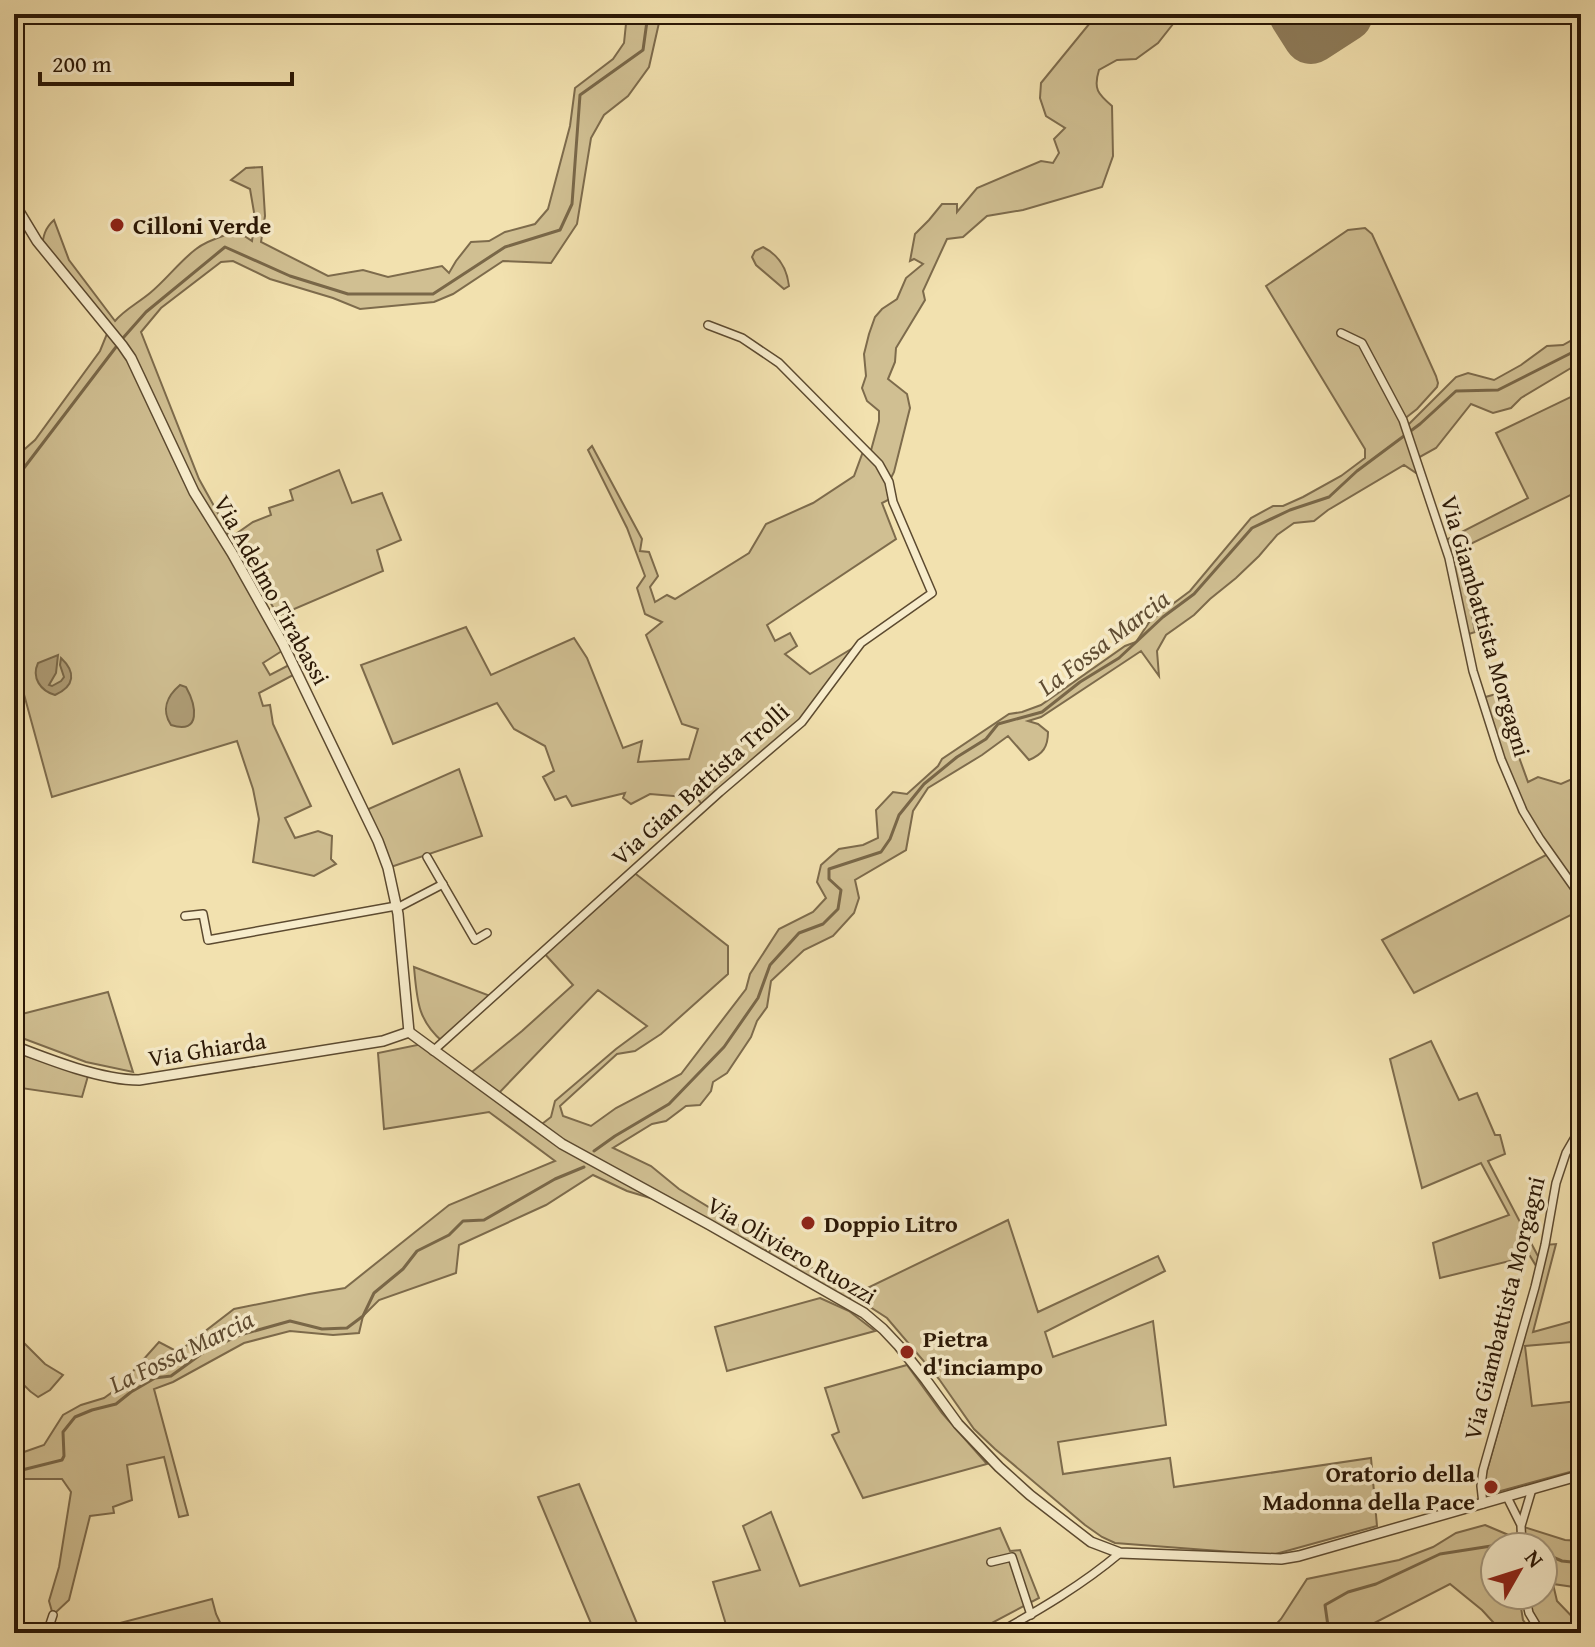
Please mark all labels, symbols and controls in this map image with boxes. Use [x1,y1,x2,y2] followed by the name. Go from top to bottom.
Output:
[40,36,292,86] scale bar
[52,46,112,81] text: 200 m
[133,208,272,243] place label: Cilloni Verde
[108,216,126,234] marker: Cilloni Verde
[205,489,339,692] street label: Via Adelmo Tirabassi
[1432,491,1540,761] street label: Via Giambattista Morgagni
[1028,579,1177,705] water label: La Fossa Marcia
[603,694,797,874] street label: Via Gian Battista Trolli
[146,1022,269,1076] street label: Via Ghiarda
[1454,1172,1554,1443] street label: Via Giambattista Morgagni
[701,1187,884,1313] street label: Via Oliviero Ruozzi
[824,1206,958,1241] place label: Doppio Litro
[799,1214,817,1232] marker: Doppio Litro
[101,1299,260,1403] water label: La Fossa Marcia
[923,1321,1043,1384] place label: Pietra d'inciampo
[898,1343,916,1361] marker: Pietra d'inciampo
[1262,1456,1476,1519] place label: Oratorio della Madonna della Pace
[1482,1478,1500,1496] marker: Oratorio della Madonna della Pace
[1479,1531,1559,1611] north arrow
[1517,1543,1552,1574] text: N

